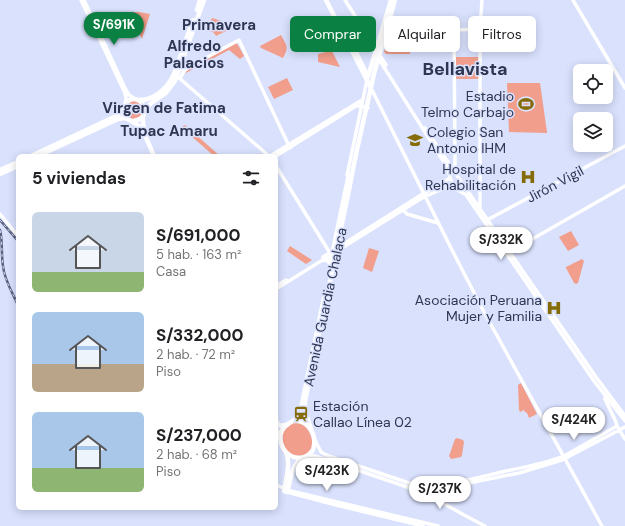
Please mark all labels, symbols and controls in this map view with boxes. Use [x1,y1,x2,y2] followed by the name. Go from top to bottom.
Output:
[81,12,147,46] pin: S/691K
[182,15,256,35] district label: Primavera
[93,16,135,33] text: S/691K
[290,16,376,52] chip: Comprar
[384,16,460,52] chip: Alquilar
[468,16,536,52] chip: Filtros
[164,36,224,73] district label: Alfredo Palacios
[423,57,507,81] district label: Bellavista
[573,64,613,152] map controls
[573,64,613,104] button: locate
[421,87,514,121] place label: Estadio Telmo Carbajo
[517,95,535,113] sports icon: Estadio Telmo Carbajo
[102,98,226,118] district label: Virgen de Fatima
[573,112,613,152] button: layers
[120,121,218,141] district label: Tupac Amaru
[427,123,506,157] place label: Colegio San Antonio IHM
[406,131,424,149] school or university icon: Colegio San Antonio IHM
[425,160,516,194] place label: Hospital de Rehabilitación
[523,161,587,207] street label: Jirón Vigil
[32,167,126,189] text: 5 viviendas
[240,167,262,189] icon: filters
[519,168,537,186] hospital icon: Hospital de Rehabilitación
[156,224,241,246] text: S/691,000
[299,226,351,388] street label: Avenida Guardia Chalaca
[468,227,534,261] pin: S/332K
[64,228,112,276] icon: home
[479,231,523,248] text: S/332K
[156,246,241,263] text: 5 hab. · 163 m²
[156,263,186,280] text: Casa
[415,291,542,325] place label: Asociación Peruana Mujer y Familia
[545,299,563,317] hospital icon: Asociación Peruana Mujer y Familia
[156,324,243,346] text: S/332,000
[64,328,112,376] icon: home
[156,346,235,363] text: 2 hab. · 72 m²
[156,363,181,380] text: Piso
[313,397,412,431] place label: Estación Callao Línea 02
[292,405,310,423] station icon: Estación Callao Línea 02
[541,407,607,441] pin: S/424K
[551,411,597,428] text: S/424K
[156,424,242,446] text: S/237,000
[64,428,112,476] icon: home
[156,446,237,463] text: 2 hab. · 68 m²
[294,458,360,492] pin: S/423K
[305,462,349,479] text: S/423K
[156,463,181,480] text: Piso
[407,476,473,510] pin: S/237K
[418,480,462,497] text: S/237K

